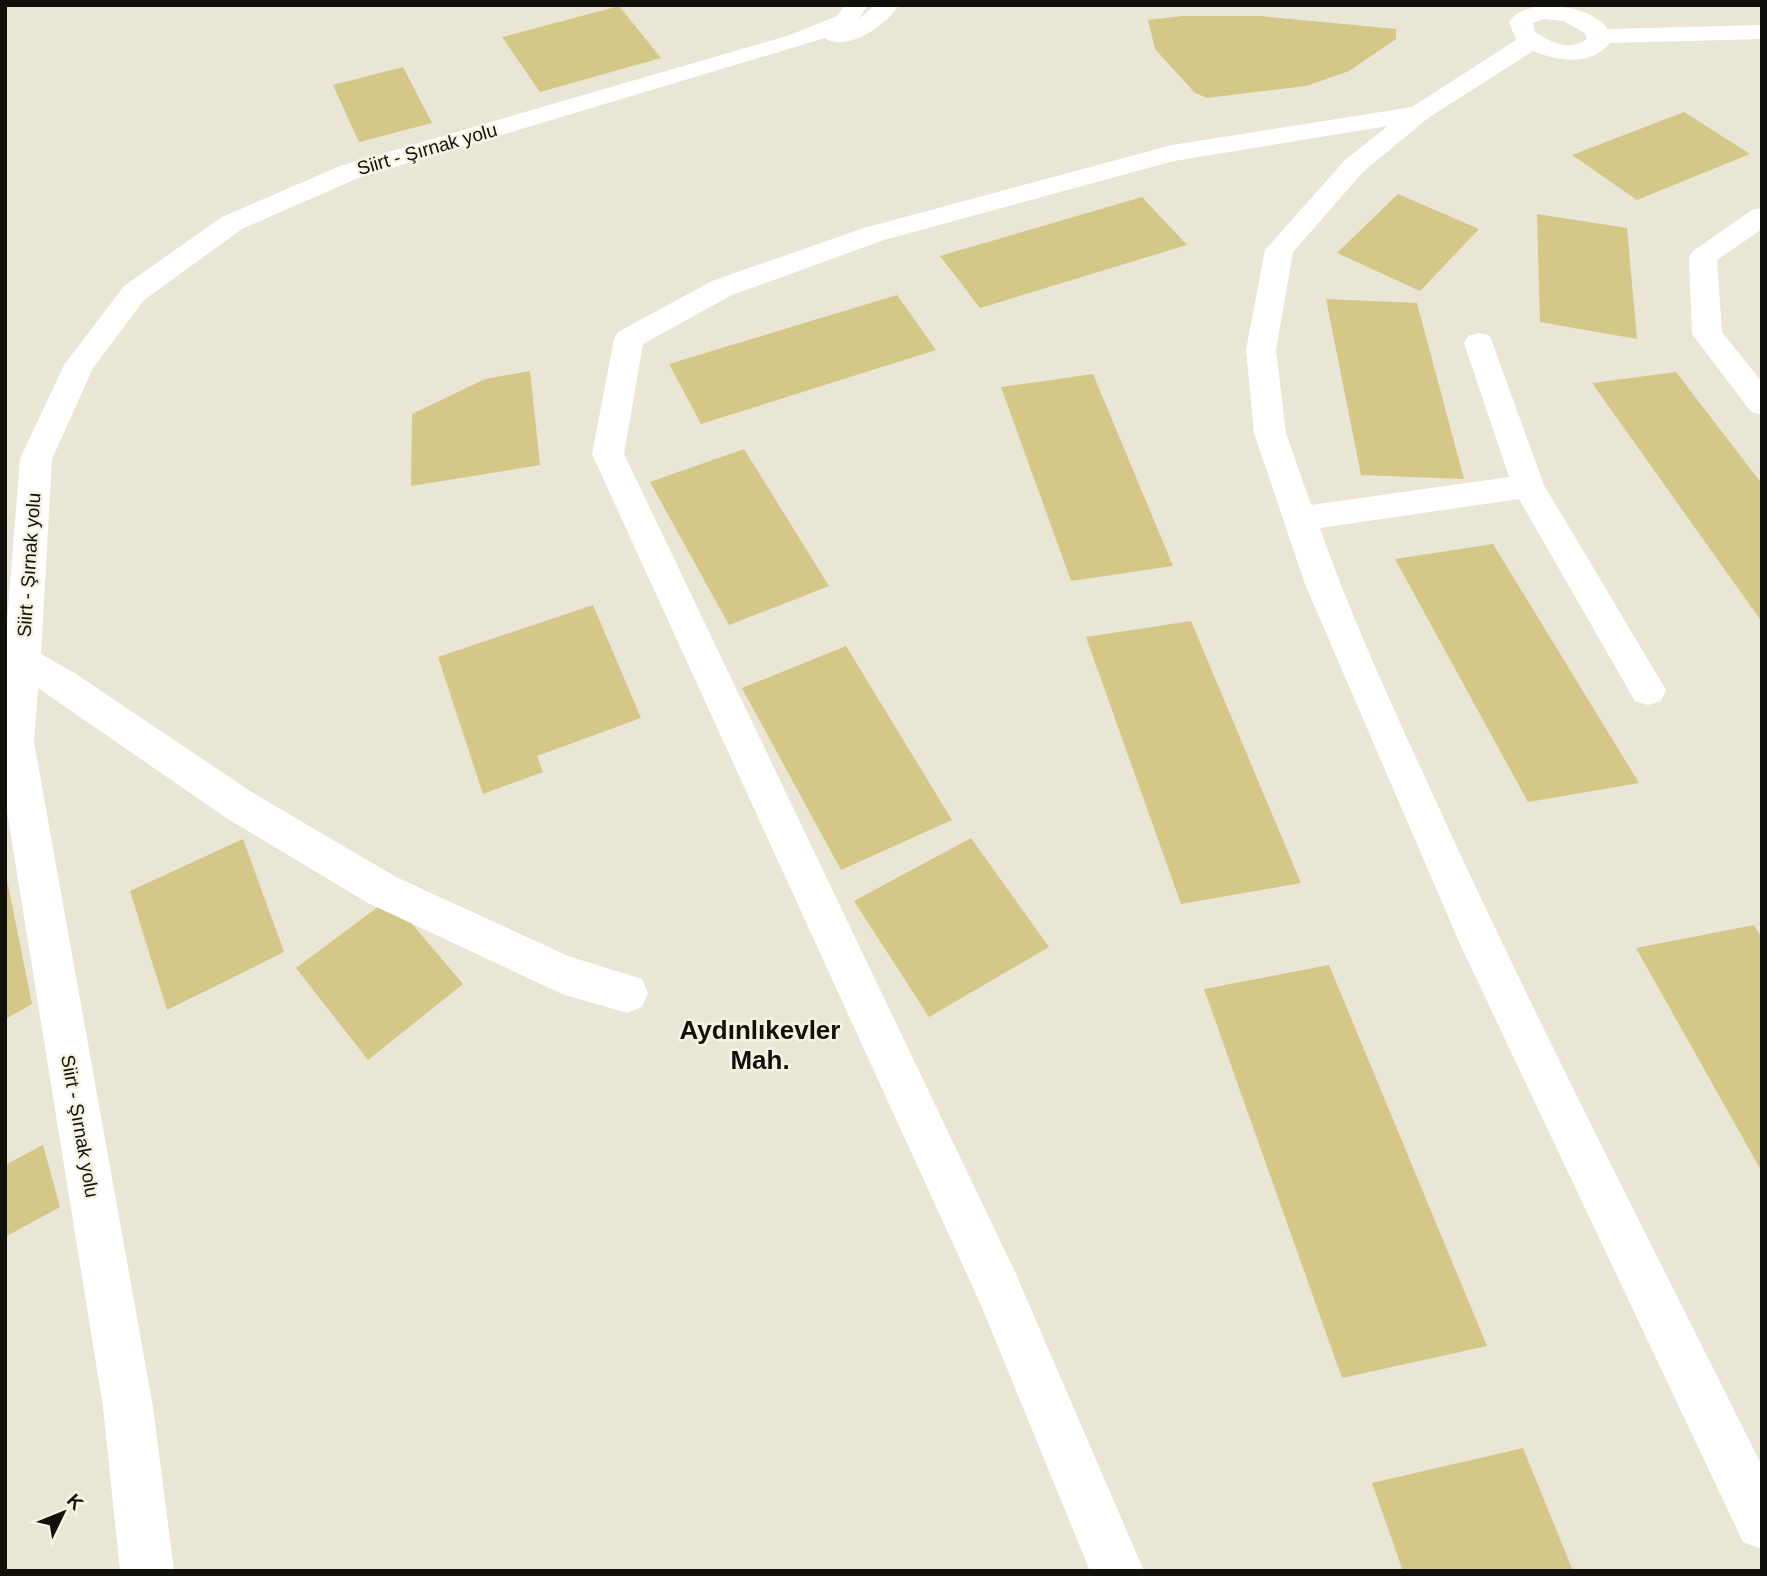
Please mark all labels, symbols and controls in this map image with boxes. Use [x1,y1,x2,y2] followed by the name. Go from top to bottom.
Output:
[355,119,499,179] street label: Siirt - Şırnak yolu
[13,492,45,638] street label: Siirt - Şırnak yolu
[680,1015,840,1075] district label: Aydınlıkevler Mah.
[57,1053,103,1199] street label: Siirt - Şırnak yolu
[28,1478,98,1548] north arrow
[63,1490,88,1514] text: K

